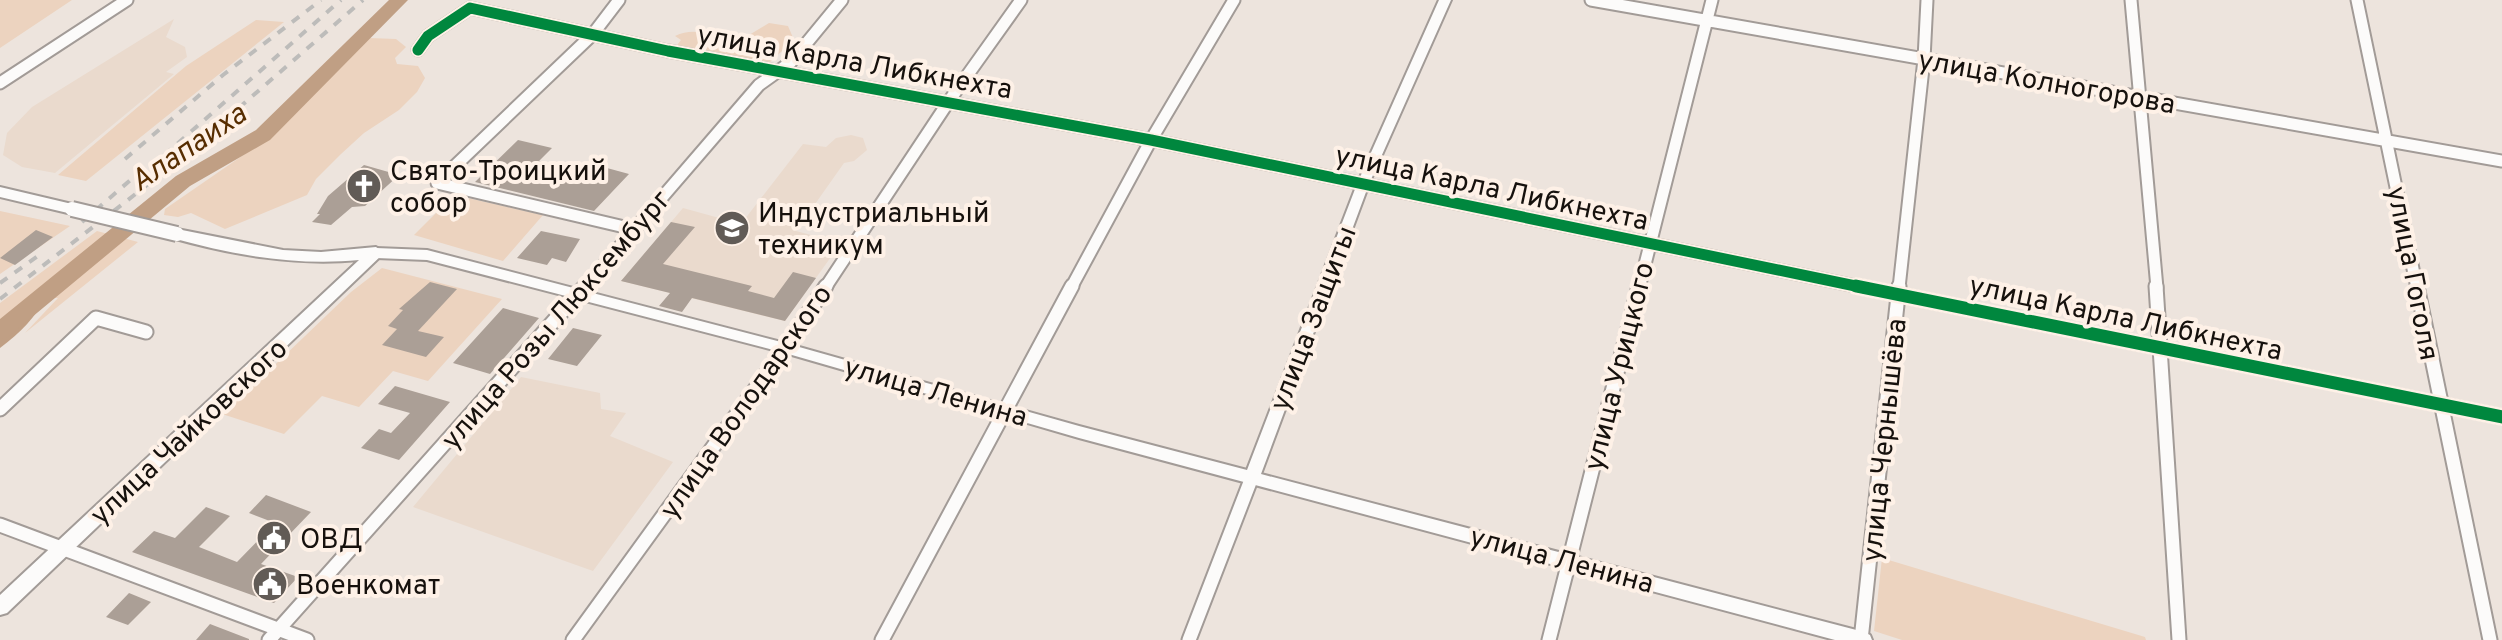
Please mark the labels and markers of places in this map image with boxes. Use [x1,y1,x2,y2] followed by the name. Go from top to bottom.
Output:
[390,155,606,223] place label: Свято-Троицкий собор
[345,167,383,205] church icon: Свято-Троицкий собор
[758,197,990,265] place label: Индустриальный техникум
[713,209,751,247] school or university icon: Индустриальный техникум
[255,519,293,557] public building icon: ОВД
[300,523,363,559] place label: ОВД
[251,565,289,603] public building icon: Военкомат
[296,569,441,605] place label: Военкомат

